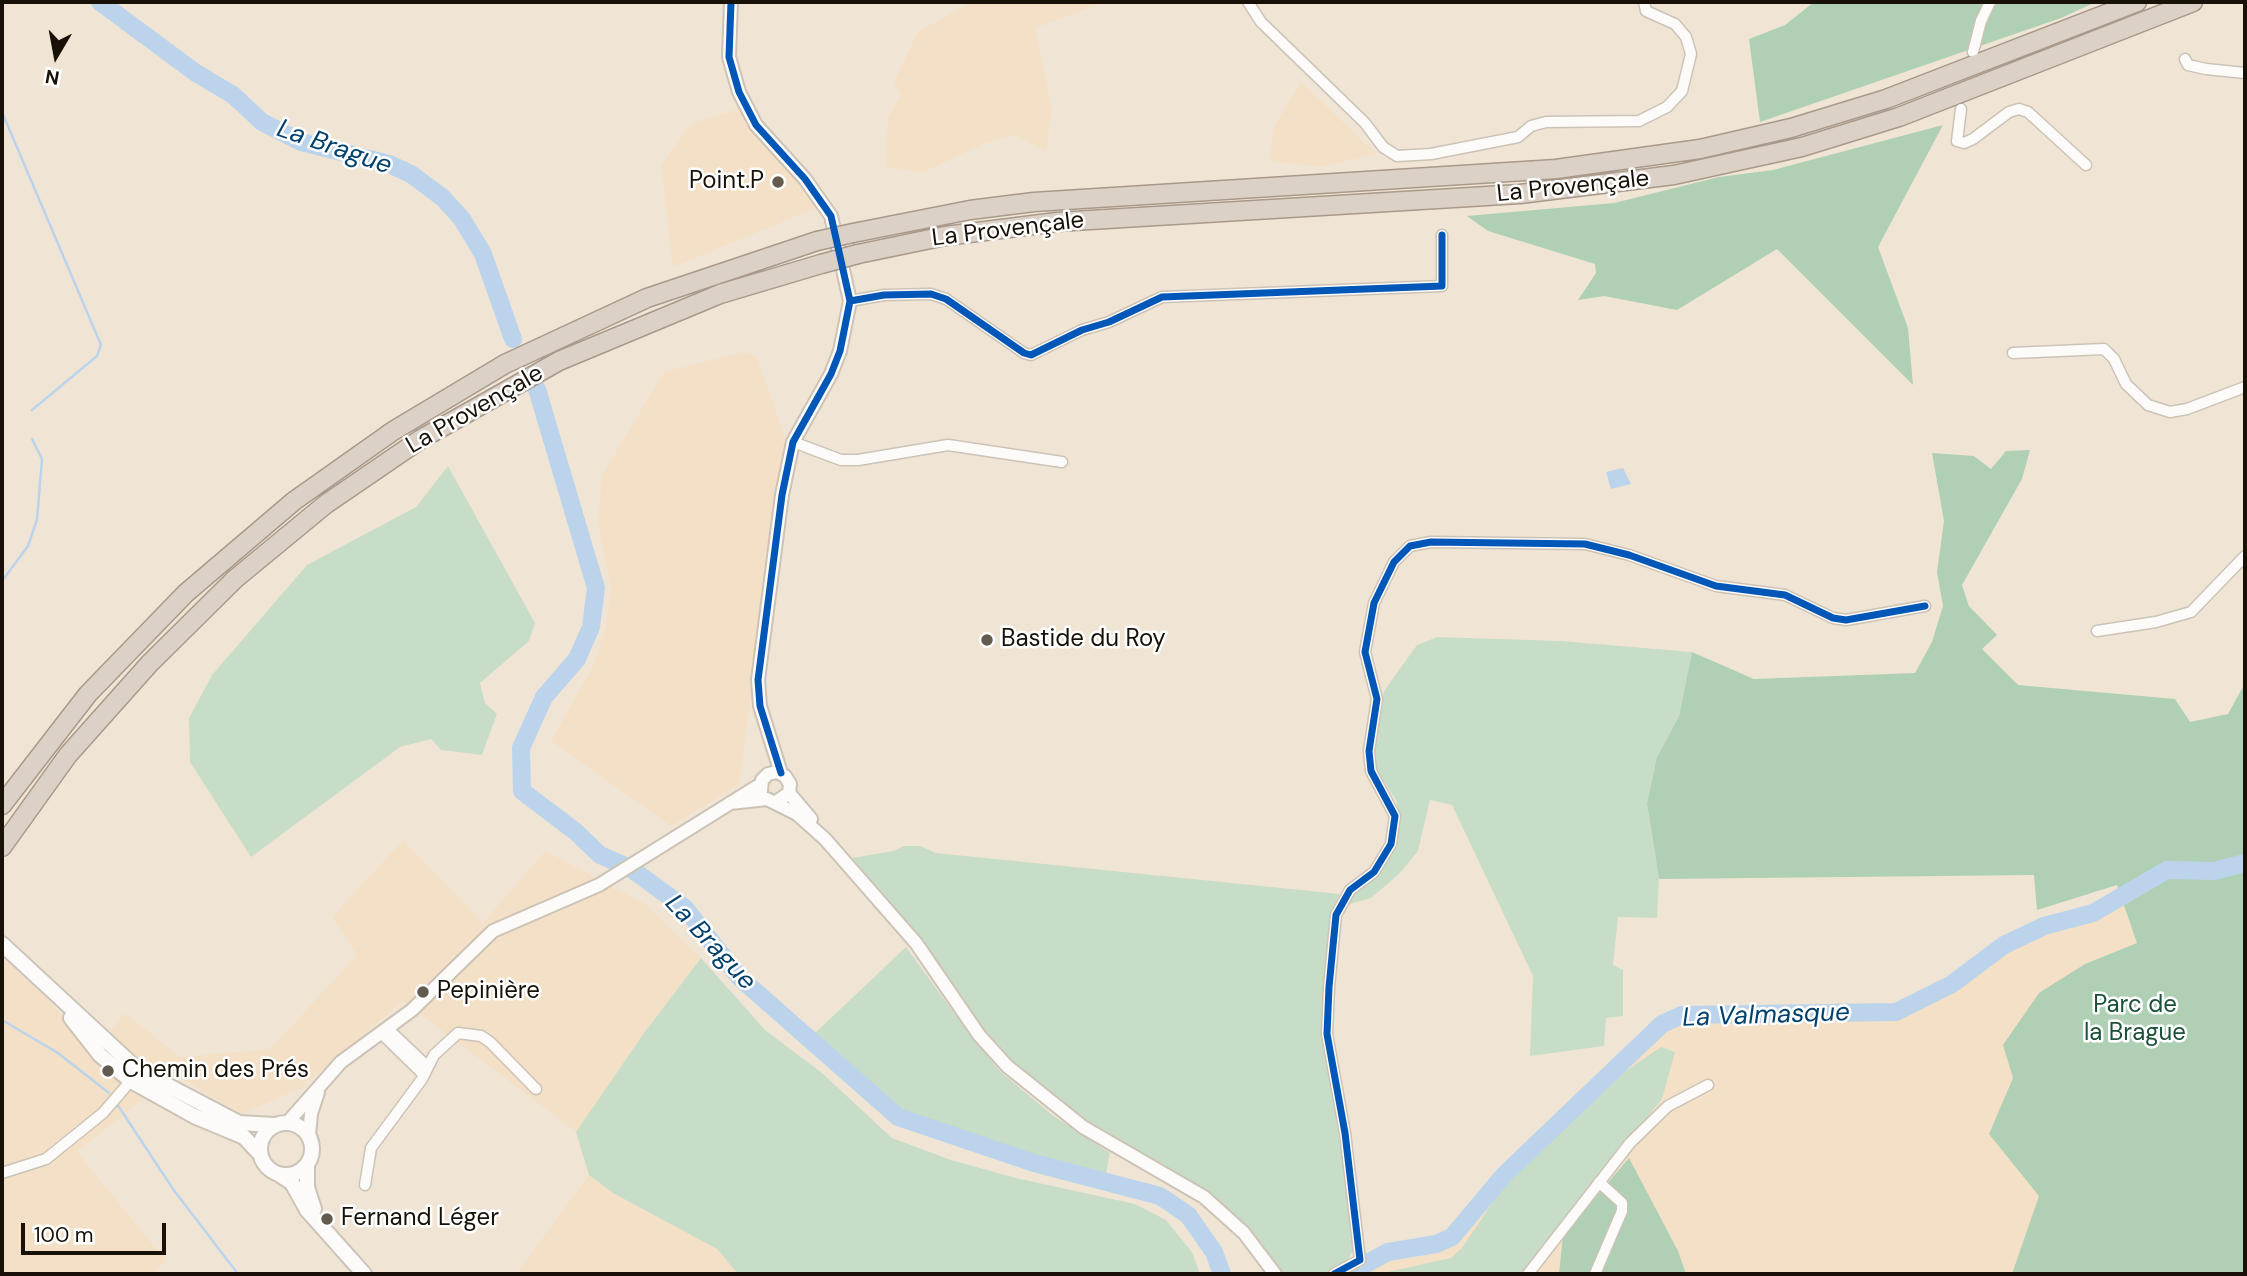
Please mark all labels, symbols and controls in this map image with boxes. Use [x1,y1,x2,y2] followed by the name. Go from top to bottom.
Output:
[21,21,91,91] north arrow
[43,64,61,91] text: N
[273,114,395,182] water label: La Brague
[1495,165,1651,209] street label: La Provençale
[689,168,764,196] place label: Point.P
[770,174,786,190] marker: Point.P
[930,206,1086,254] street label: La Provençale
[401,359,549,461] street label: La Provençale
[1001,626,1166,654] place label: Bastide du Roy
[979,632,995,648] marker: Bastide du Roy
[658,889,762,997] water label: La Brague
[437,978,540,1006] place label: Pepinière
[415,984,431,1000] marker: Pepinière
[2084,992,2186,1048] park label: Parc de la Brague
[1682,997,1850,1035] water label: La Valmasque
[122,1057,309,1085] place label: Chemin des Prés
[100,1063,116,1079] marker: Chemin des Prés
[341,1205,499,1233] place label: Fernand Léger
[24,1210,170,1254] scale bar
[319,1211,335,1227] marker: Fernand Léger
[34,1221,94,1249] text: 100 m

